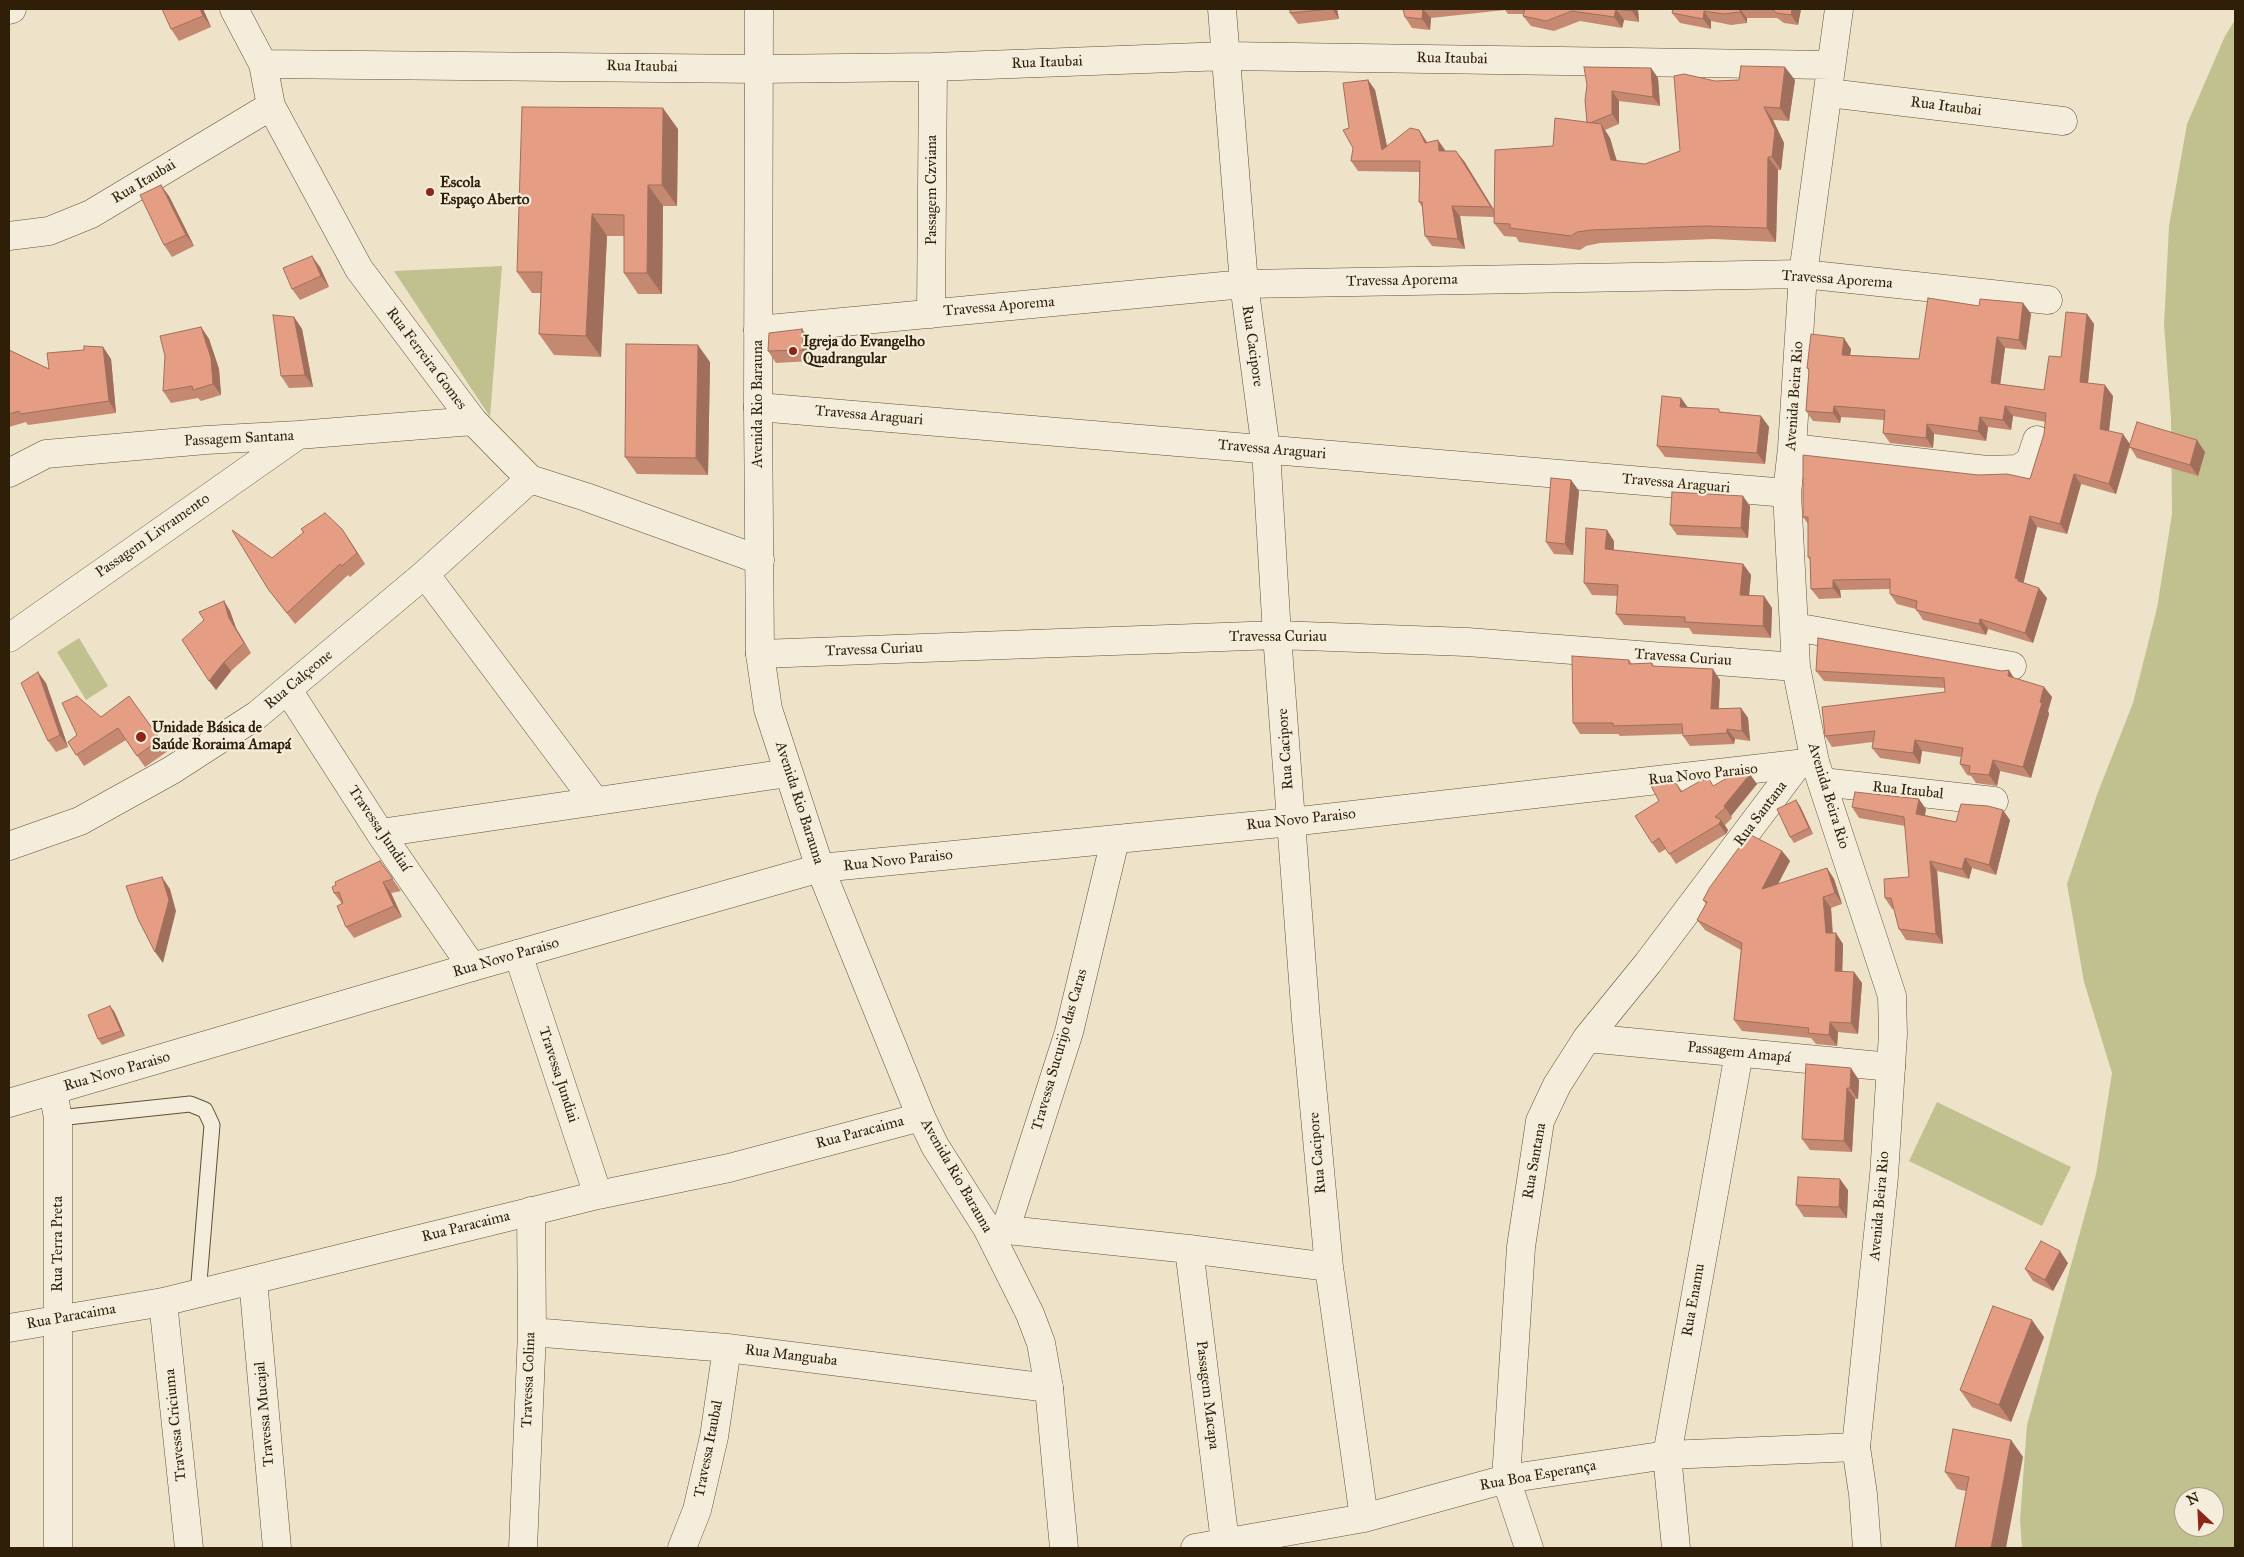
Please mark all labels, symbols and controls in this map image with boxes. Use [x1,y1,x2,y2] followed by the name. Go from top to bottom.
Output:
[1416,49,1488,69] street label: Rua Itaubai
[1011,53,1083,73] street label: Rua Itaubai
[606,57,678,77] street label: Rua Itaubai
[1909,94,1983,120] street label: Rua Itaubai
[923,135,941,245] street label: Passagem Czviana
[109,156,179,208] street label: Rua Itaubai
[440,174,530,209] place label: Escola Espaço Aberto
[424,186,436,198] marker: Escola Espaço Aberto
[1781,267,1893,293] street label: Travessa Aporema
[1346,271,1458,291] street label: Travessa Aporema
[943,293,1055,321] street label: Travessa Aporema
[382,304,470,414] street label: Rua Ferreira Gomes
[1237,304,1267,388] street label: Rua Cacipore
[803,333,925,368] place label: Igreja do Evangelho Quadrangular
[749,340,767,468] street label: Avenida Rio Barauna
[1782,341,1808,451] street label: Avenida Beira Rio
[787,345,799,357] marker: Igreja do Evangelho Quadrangular
[814,402,924,430] street label: Travessa Araguari
[184,427,294,451] street label: Passagem Santana
[1217,436,1327,464] street label: Travessa Araguari
[1621,470,1731,498] street label: Travessa Araguari
[93,490,213,582] street label: Passagem Livramento
[1229,628,1327,646] street label: Travessa Curiau
[825,639,923,661] street label: Travessa Curiau
[261,646,337,714] street label: Rua Calçeone
[1634,646,1732,670] street label: Travessa Curiau
[1274,708,1298,790] street label: Rua Cacipore
[152,719,291,754] place label: Unidade Básica de Saúde Roraima Amapá
[134,730,148,744] marker: Unidade Básica de Saúde Roraima Amapá
[771,739,827,867] street label: Avenida Rio Barauna
[1803,741,1853,851] street label: Avenida Beira Rio
[1647,760,1759,790] street label: Rua Novo Paraiso
[1731,778,1791,850] street label: Rua Santana
[1872,778,1944,804] street label: Rua Itaubal
[344,783,414,875] street label: Travessa Jundiaí
[1245,805,1357,835] street label: Rua Novo Paraiso
[842,846,954,876] street label: Rua Novo Paraiso
[451,934,561,982] street label: Rua Novo Paraiso
[1028,967,1092,1133] street label: Travessa Sucurijo das Caras
[534,1025,582,1125] street label: Travessa Jundiai
[1686,1039,1792,1067] street label: Passagem Amapá
[62,1048,172,1096] street label: Rua Novo Paraiso
[1305,1111,1331,1195] street label: Rua Cacipore
[814,1113,906,1153] street label: Rua Paracaima
[916,1116,996,1236] street label: Avenida Rio Barauna
[1519,1121,1551,1201] street label: Rua Santana
[1866,1151,1894,1261] street label: Avenida Beira Rio
[49,1196,67,1292] street label: Rua Terra Preta
[420,1207,512,1247] street label: Rua Paracaima
[1679,1262,1709,1338] street label: Rua Enamu
[25,1300,117,1334] street label: Rua Paracaima
[518,1332,540,1428] street label: Travessa Colina
[1191,1340,1223,1450] street label: Passagem Macapa
[744,1341,838,1371] street label: Rua Manguaba
[251,1361,279,1467] street label: Travessa Mucajal
[161,1368,191,1482] street label: Travessa Criciuma
[691,1399,727,1499] street label: Travessa Itaubal
[1478,1457,1598,1495] street label: Rua Boa Esperança
[2174,1487,2224,1537] north arrow
[2184,1489,2202,1509] text: N

